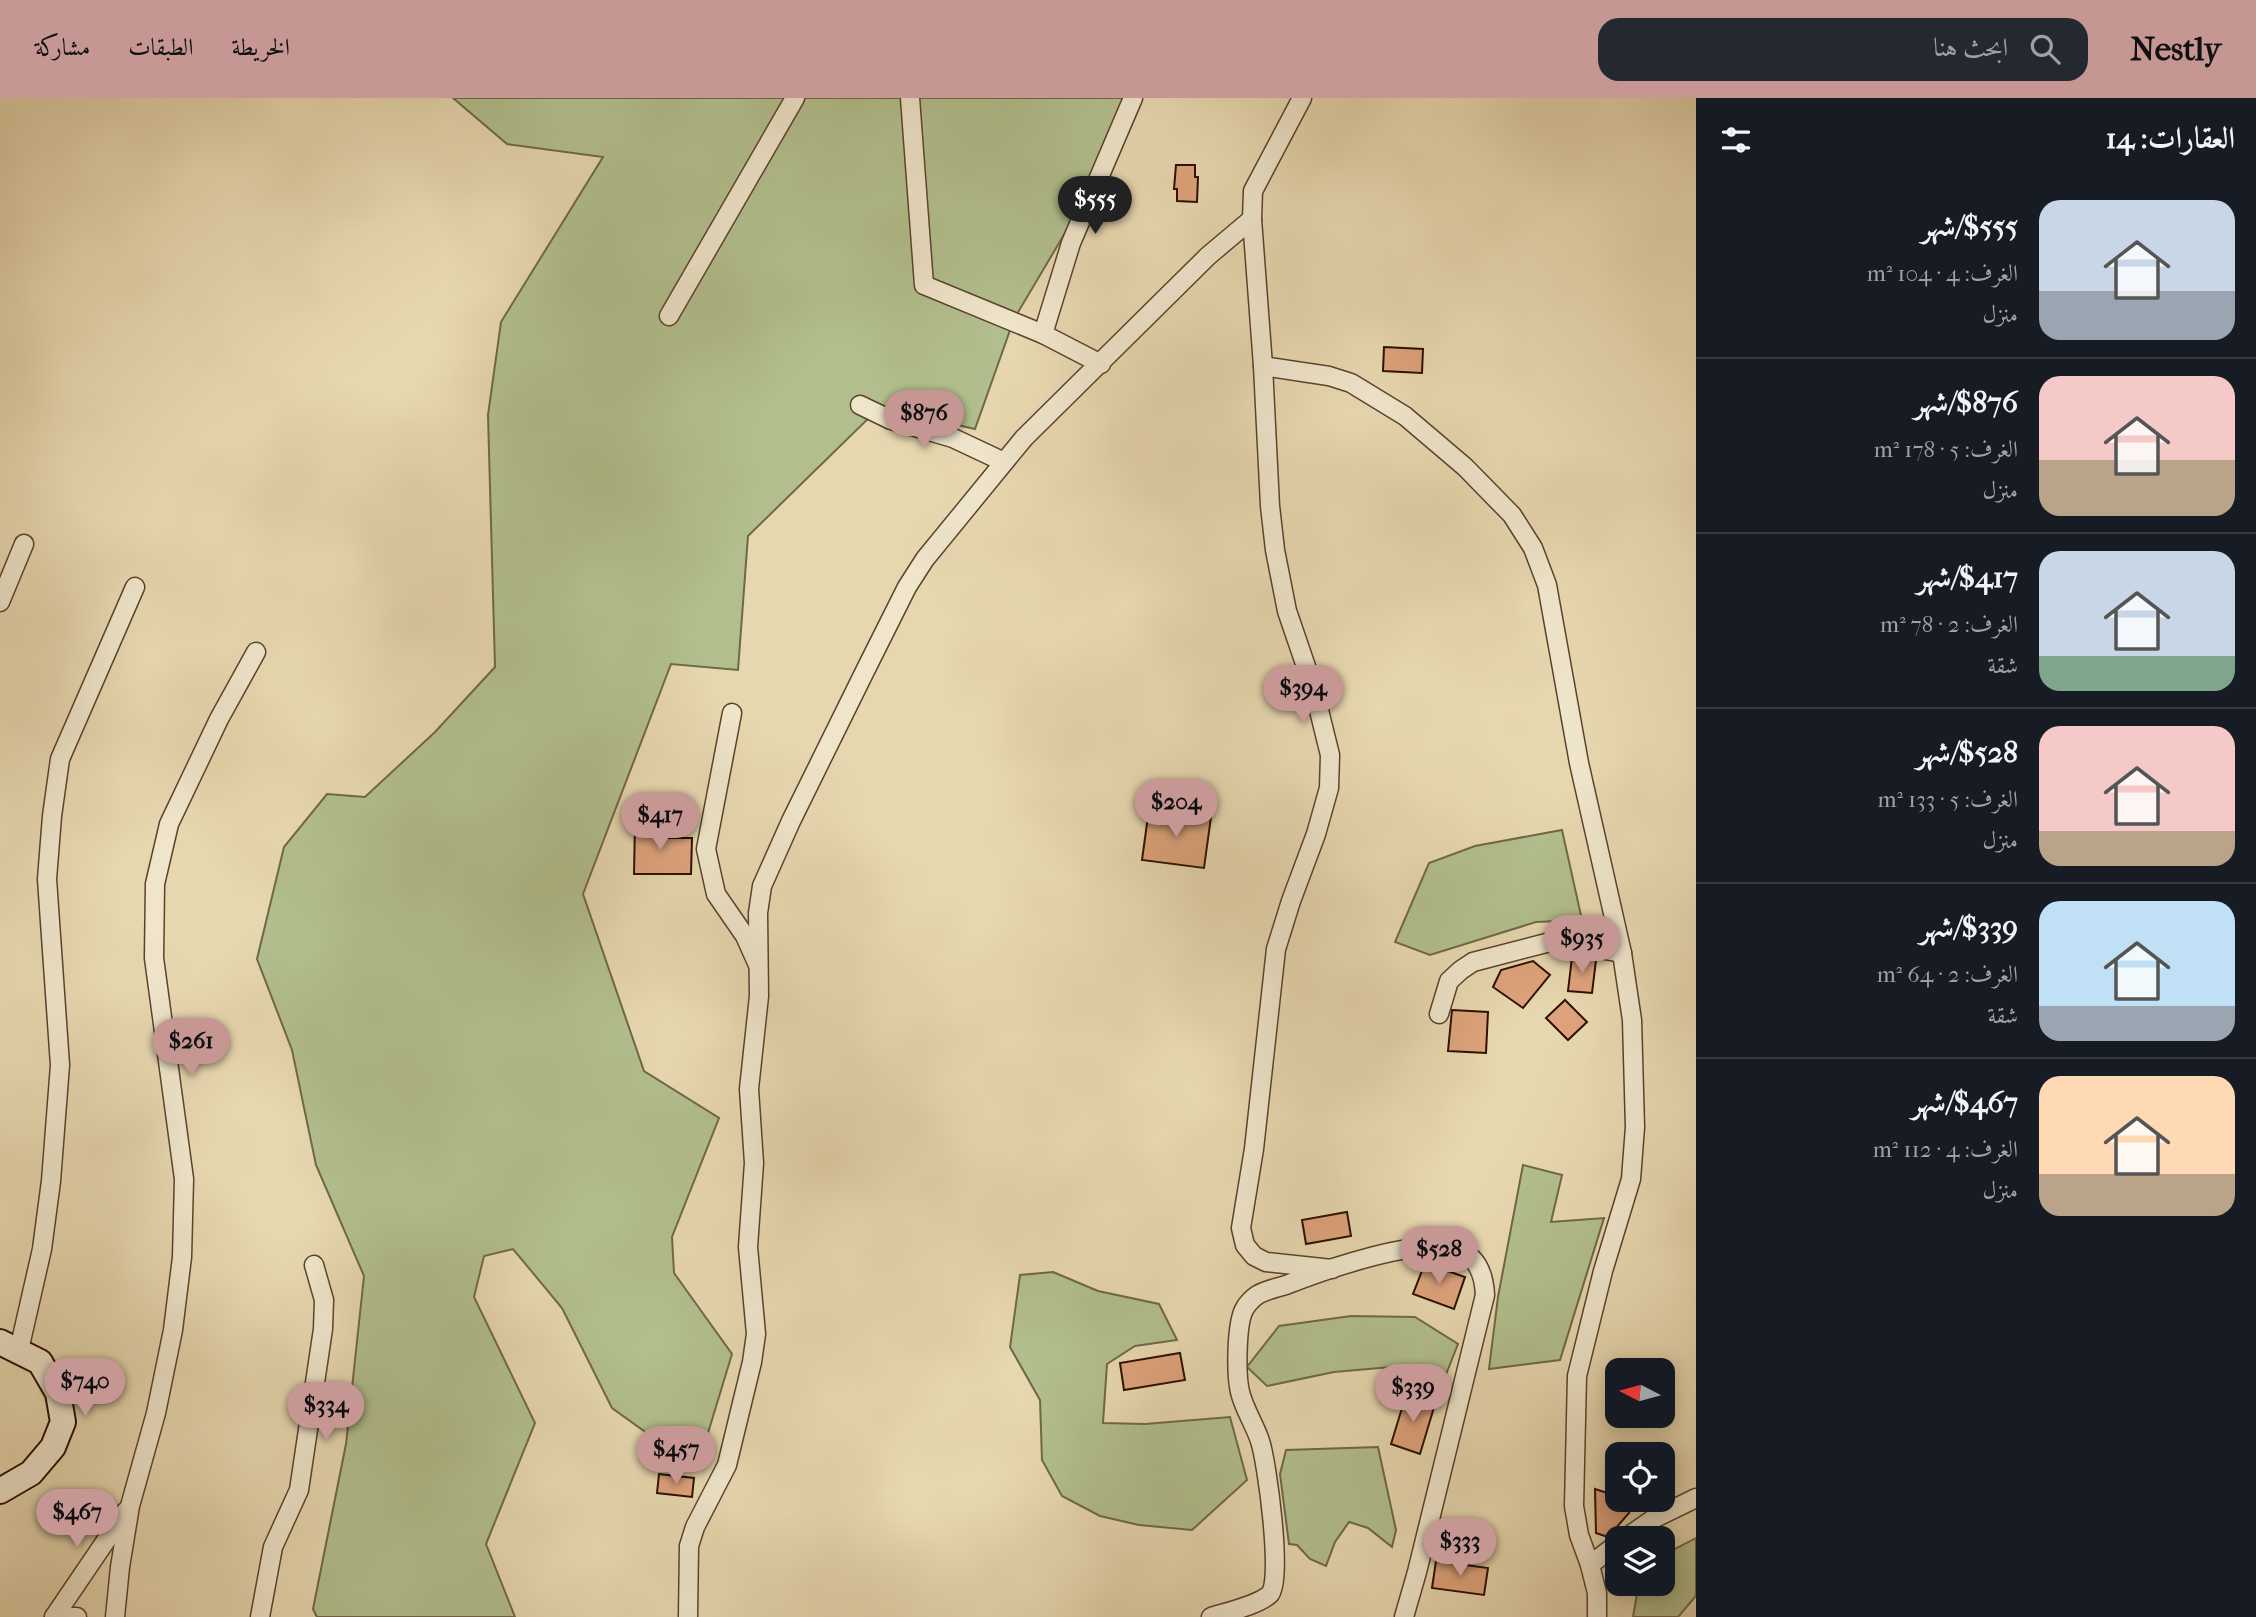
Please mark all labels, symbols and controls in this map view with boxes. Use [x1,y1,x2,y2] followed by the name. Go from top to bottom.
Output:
[1598,18,2088,81] search box
[2026,30,2064,68] icon: search
[2130,30,2221,69] text: Nestly
[1933,32,2008,63] text: ابحث هنا
[35,33,90,61] text: مشاركة
[128,33,194,61] text: الطبقات
[232,33,290,61] text: الخريطة
[1717,121,1755,159] icon: filters
[2106,121,2235,156] text: العقارات: 14
[1054,176,1136,236] pin: $555
[1074,185,1116,212] text: $555
[1921,209,2018,244] text: $555/شهر
[2095,228,2179,312] icon: home
[1867,260,2018,287] text: الغرف: 4 · 104 m²
[1983,301,2018,328] text: منزل
[1914,385,2018,420] text: $876/شهر
[883,390,965,450] pin: $876
[900,399,948,426] text: $876
[2095,404,2179,488] icon: home
[1874,436,2018,463] text: الغرف: 5 · 178 m²
[1983,477,2018,504] text: منزل
[1917,560,2018,595] text: $417/شهر
[2095,579,2179,663] icon: home
[1880,611,2018,638] text: الغرف: 2 · 78 m²
[1988,652,2018,679] text: شقة
[1262,666,1344,725] pin: $394
[1279,674,1327,701] text: $394
[1916,735,2018,770] text: $528/شهر
[2095,754,2179,838] icon: home
[1135,780,1217,839] pin: $204
[1877,786,2018,813] text: الغرف: 5 · 133 m²
[1151,788,1201,815] text: $204
[619,792,701,852] pin: $417
[637,801,683,828] text: $417
[1983,827,2018,854] text: منزل
[1919,910,2018,945] text: $339/شهر
[1541,916,1623,975] pin: $935
[1560,924,1604,951] text: $935
[2095,929,2179,1013] icon: home
[1877,961,2018,988] text: الغرف: 2 · 64 m²
[1988,1002,2018,1029] text: شقة
[150,1018,232,1078] pin: $261
[168,1027,214,1054] text: $261
[1912,1085,2018,1120] text: $467/شهر
[2095,1104,2179,1188] icon: home
[1873,1136,2018,1163] text: الغرف: 4 · 112 m²
[1983,1177,2018,1204] text: منزل
[1398,1226,1480,1286] pin: $528
[1416,1235,1462,1262] text: $528
[44,1358,126,1418] pin: $740
[1605,1358,1675,1428] north arrow
[1605,1358,1675,1596] map controls
[1372,1364,1454,1424] pin: $339
[60,1367,110,1394] text: $740
[1391,1373,1435,1400] text: $339
[285,1382,367,1442] pin: $334
[303,1391,349,1418] text: $334
[635,1426,717,1486] pin: $457
[653,1435,699,1462] text: $457
[1605,1442,1675,1512] button: locate
[36,1490,118,1549] pin: $467
[52,1498,102,1525] text: $467
[1419,1518,1501,1578] pin: $333
[1605,1526,1675,1596] button: layers
[1440,1527,1480,1554] text: $333

